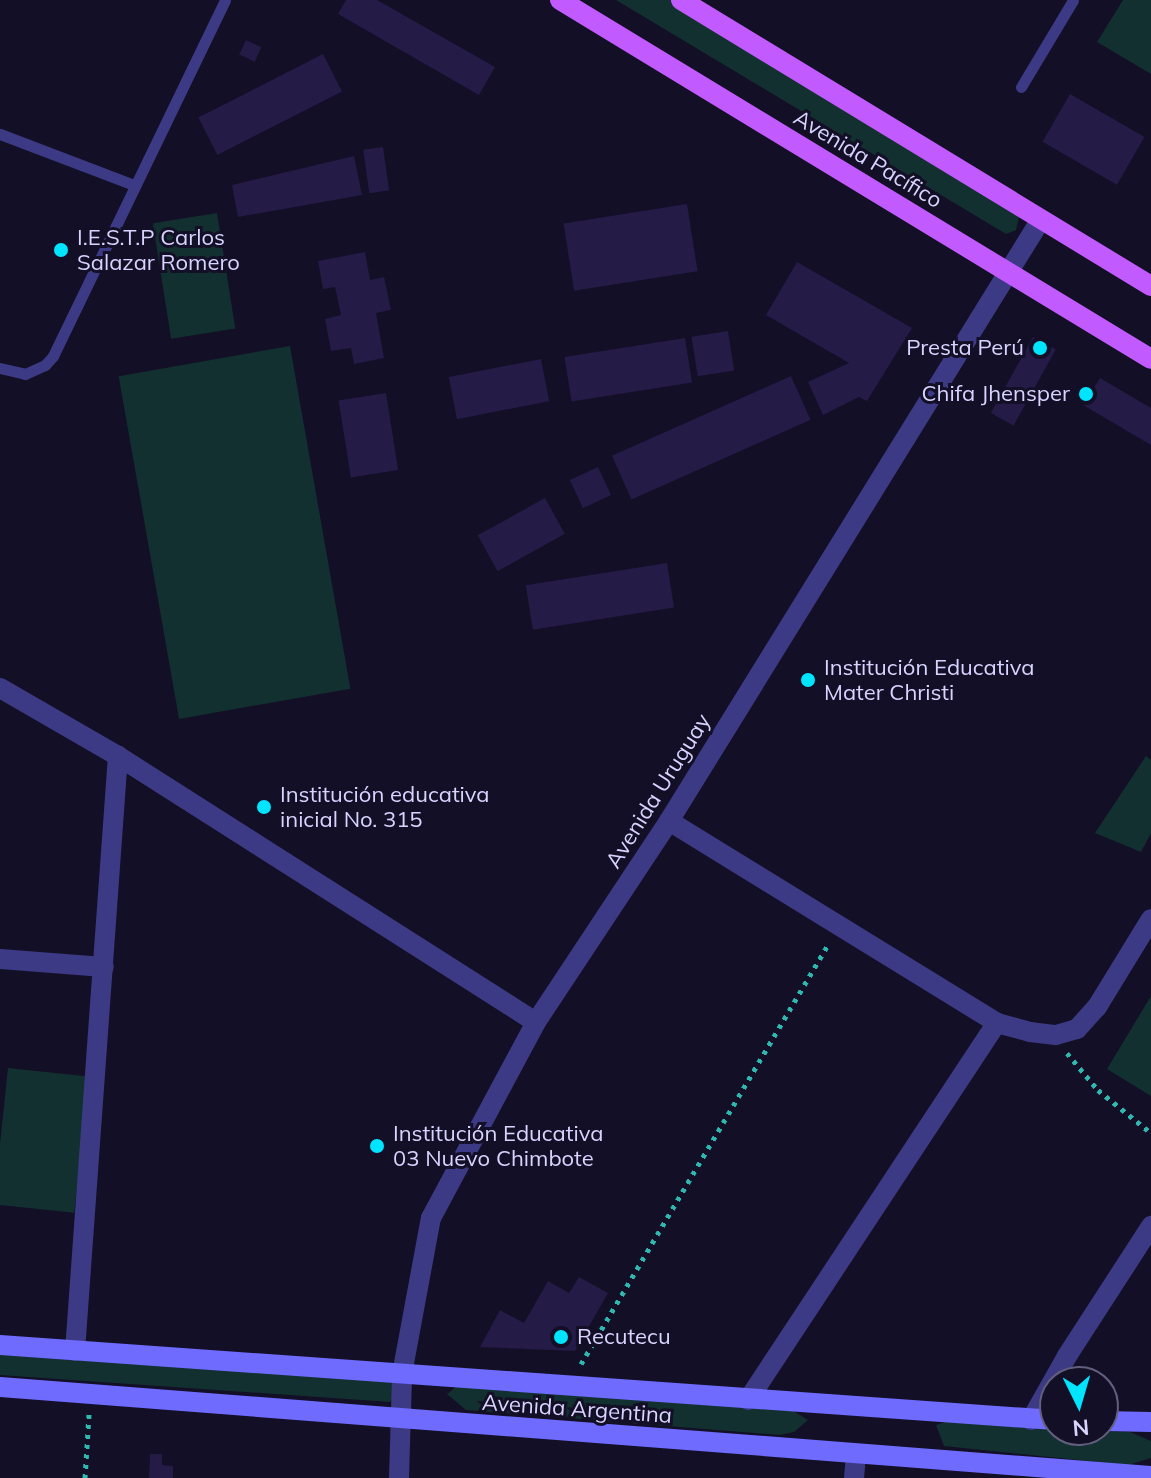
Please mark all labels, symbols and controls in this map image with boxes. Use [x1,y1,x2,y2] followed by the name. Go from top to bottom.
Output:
[789,104,947,214] street label: Avenida Pacífico
[77,224,240,276] place label: I.E.S.T.P Carlos Salazar Romero
[52,241,70,259] marker: I.E.S.T.P Carlos Salazar Romero
[906,335,1024,361] place label: Presta Perú
[1031,339,1049,357] marker: Presta Perú
[922,381,1070,407] place label: Chifa Jhensper
[1077,385,1095,403] marker: Chifa Jhensper
[824,654,1034,706] place label: Institución Educativa Mater Christi
[799,671,817,689] marker: Institución Educativa Mater Christi
[600,709,716,873] street label: Avenida Uruguay
[280,781,490,832] place label: Institución educativa inicial No. 315
[255,798,273,816] marker: Institución educativa inicial No. 315
[393,1120,603,1172] place label: Institución Educativa 03 Nuevo Chimbote
[368,1137,386,1155] marker: Institución Educativa 03 Nuevo Chimbote
[577,1324,671,1350] place label: Recutecu
[552,1328,570,1346] marker: Recutecu
[1039,1366,1119,1446] north arrow
[481,1389,673,1429] street label: Avenida Argentina
[1071,1413,1090,1443] text: N

